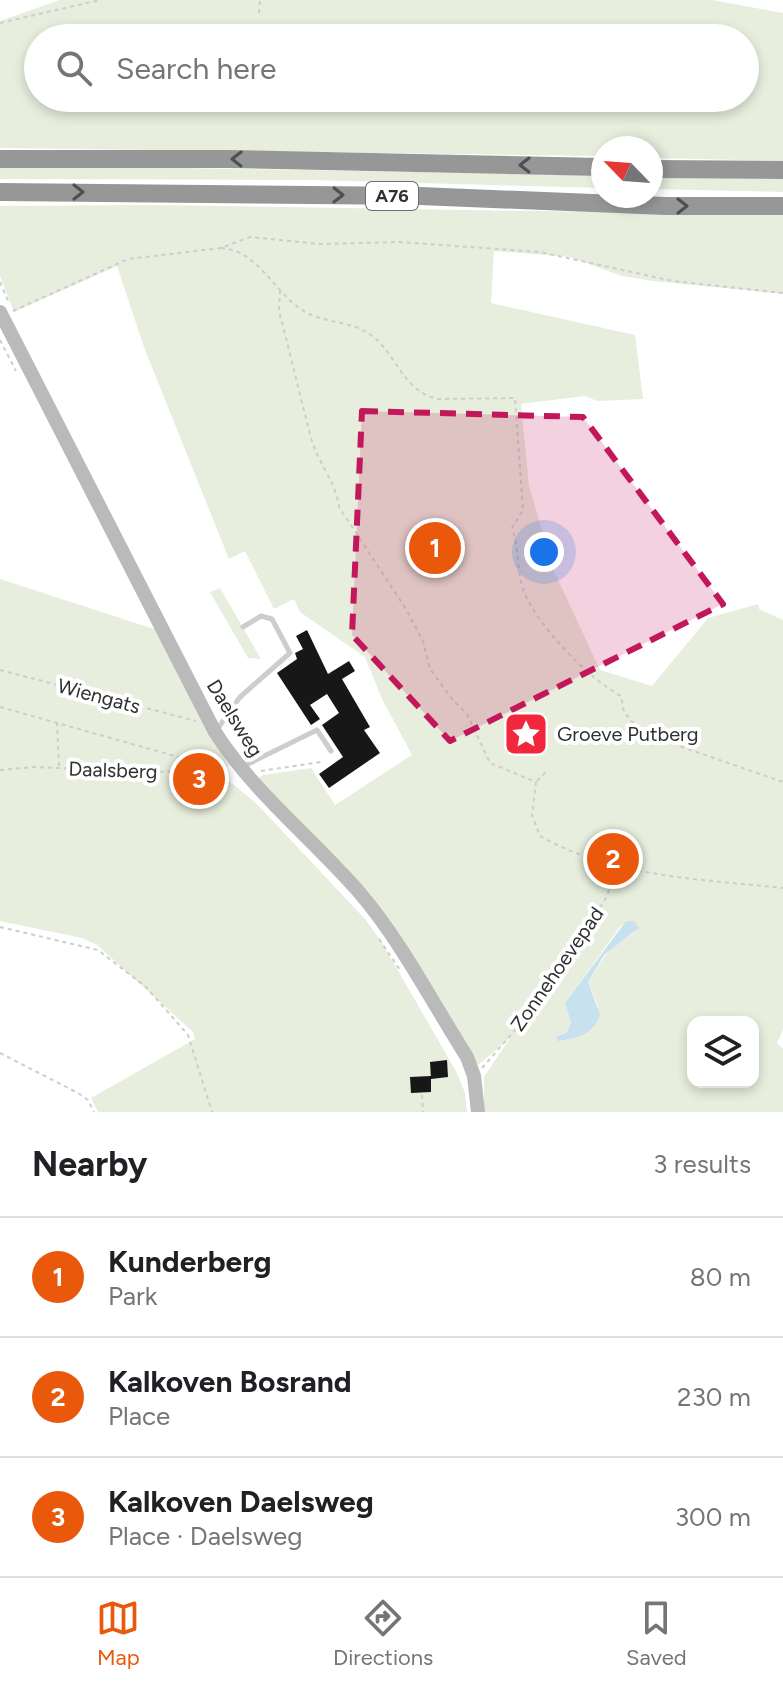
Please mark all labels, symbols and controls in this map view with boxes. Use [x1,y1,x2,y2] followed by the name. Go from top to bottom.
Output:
[24,24,759,112] search box
[52,46,96,90] icon: search
[116,50,276,87] text: Search here
[591,136,663,208] north arrow
[230,150,243,168] one-way arrow
[518,156,531,173] one-way arrow
[366,182,418,210] road number: A76
[72,183,85,201] one-way arrow
[332,186,345,204] one-way arrow
[676,197,689,215] one-way arrow
[409,518,461,578] pin: 1
[524,532,564,572] your location
[55,673,143,719] street label: Wiengats
[202,675,268,761] street label: Daelsweg
[502,710,550,758] place icon: Groeve Putberg
[557,722,699,746] place label: Groeve Putberg
[173,749,225,809] pin: 3
[68,756,158,784] street label: Daalsberg
[587,829,639,889] pin: 2
[505,902,609,1036] street label: Zonnehoevepad
[687,1016,759,1088] map controls
[687,1016,759,1088] button: layers
[32,1144,147,1185] text: Nearby
[653,1148,751,1180] text: 3 results
[108,1243,272,1280] text: Kunderberg
[53,1261,63,1293] text: 1
[690,1261,751,1293] text: 80 m
[108,1280,157,1312] text: Park
[108,1363,352,1400] text: Kalkoven Bosrand
[50,1381,66,1413] text: 2
[677,1381,751,1413] text: 230 m
[108,1400,170,1432] text: Place
[108,1483,374,1520] text: Kalkoven Daelsweg
[51,1501,65,1533] text: 3
[675,1501,751,1533] text: 300 m
[108,1520,302,1552] text: Place · Daelsweg
[96,1596,140,1671] tab: Map
[333,1596,433,1671] tab: Directions
[626,1596,687,1671] tab: Saved

